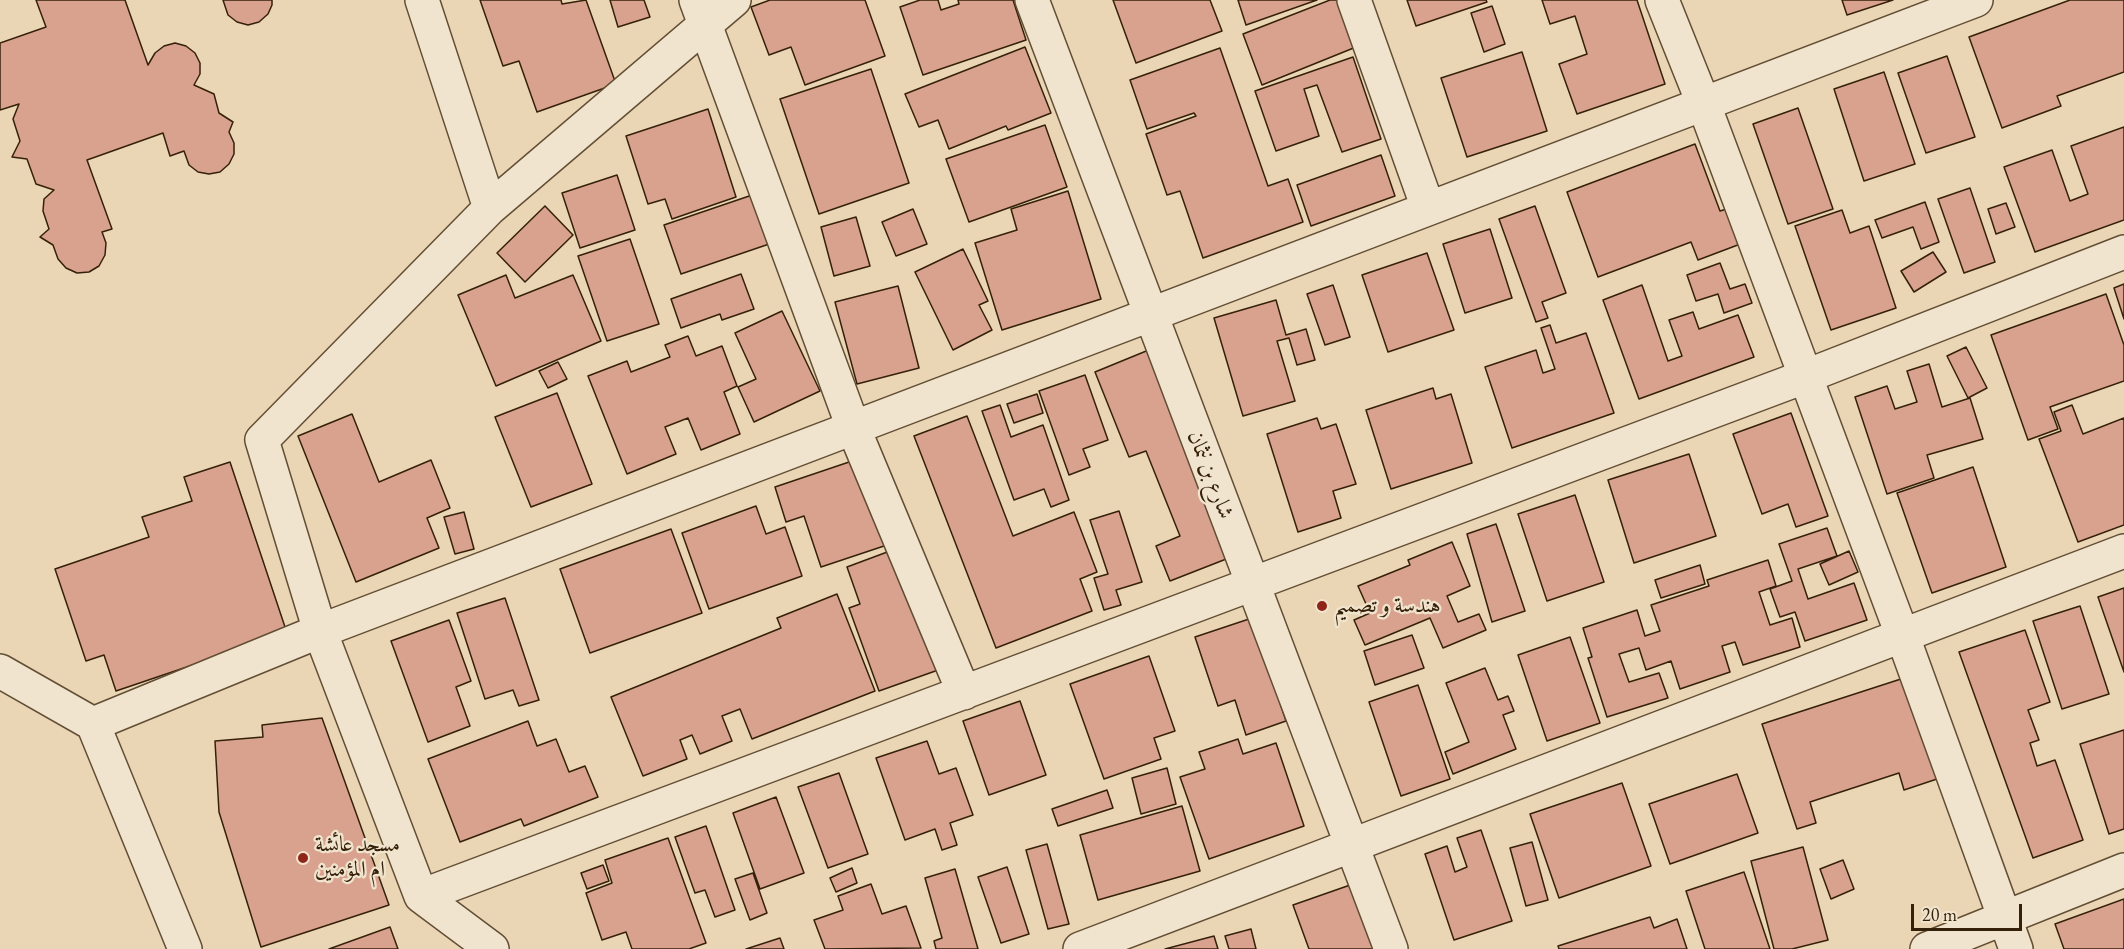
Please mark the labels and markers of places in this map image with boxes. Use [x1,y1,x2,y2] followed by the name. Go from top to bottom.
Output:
[1334,593,1441,619] place label: هندسة و تصميم
[1315,599,1329,613] marker: هندسة و تصميم
[315,832,400,884] place label: مسجد عائشة ام المؤمنين
[296,851,310,865] marker: مسجد عائشة ام المؤمنين

